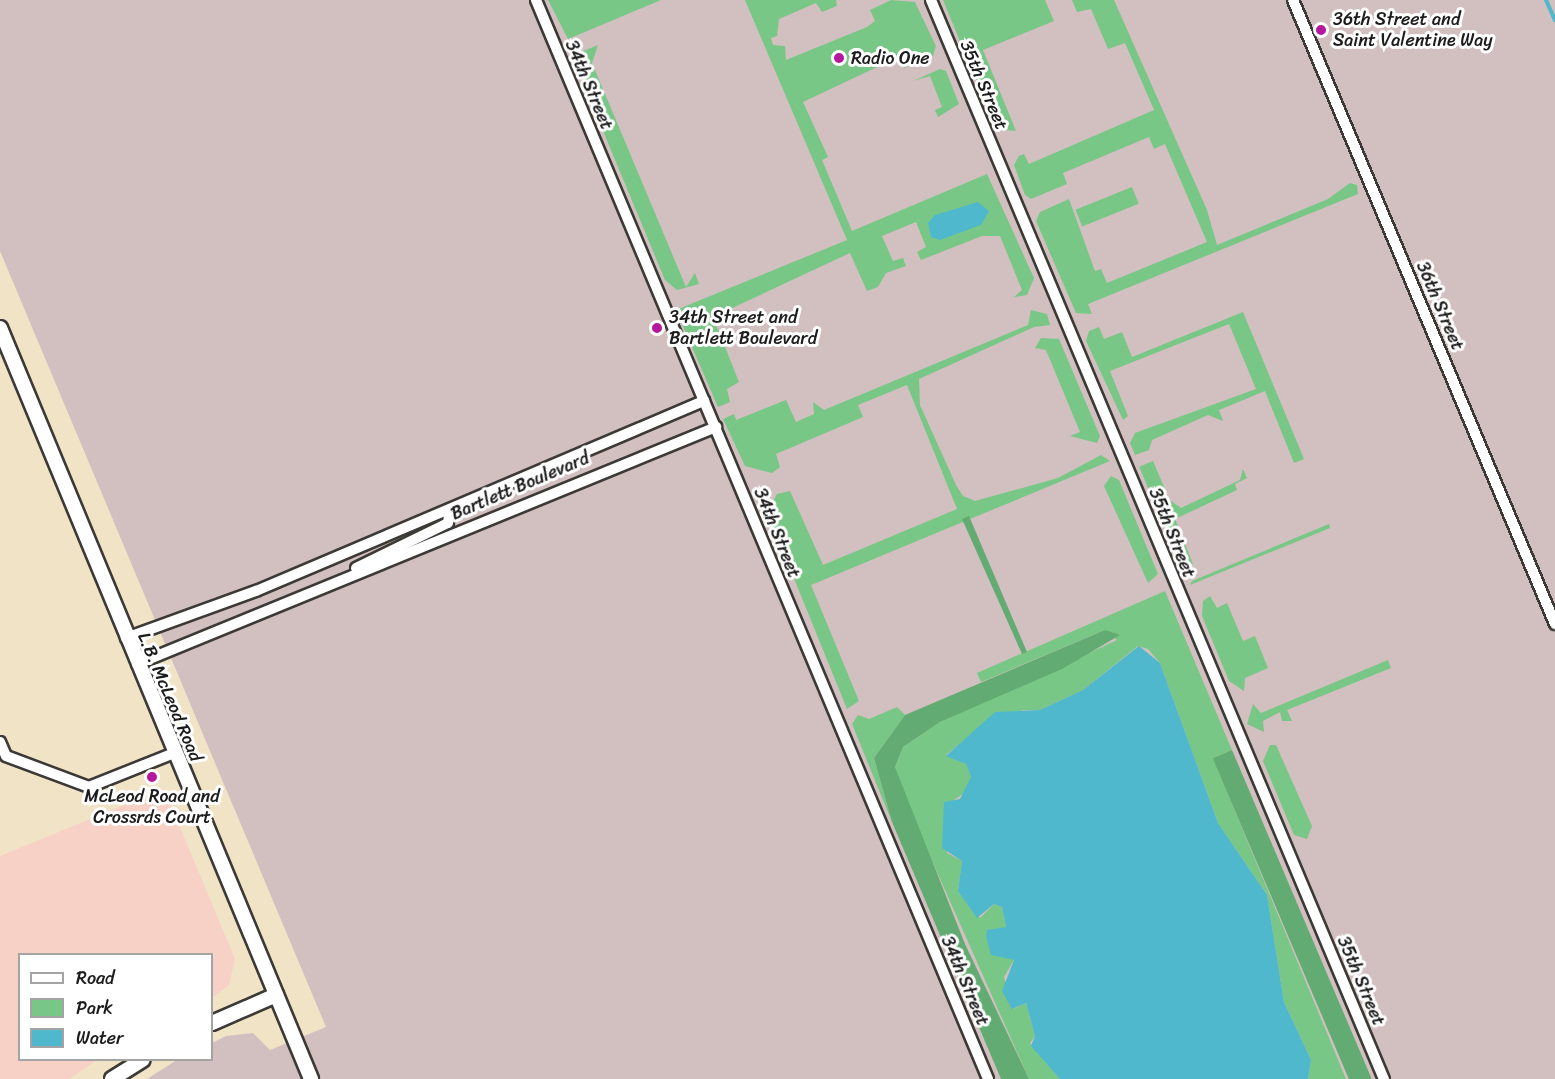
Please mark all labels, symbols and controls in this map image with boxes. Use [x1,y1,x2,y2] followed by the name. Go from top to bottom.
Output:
[1333,9,1491,52] place label: 36th Street and Saint Valentine Way
[1314,23,1328,37] marker: 36th Street and Saint Valentine Way
[560,37,618,133] street label: 34th Street
[955,37,1013,133] street label: 35th Street
[851,47,930,69] place label: Radio One
[832,51,846,65] marker: Radio One
[1412,258,1468,354] street label: 36th Street
[669,307,817,350] place label: 34th Street and Bartlett Boulevard
[650,321,664,335] marker: 34th Street and Bartlett Boulevard
[448,447,592,525] street label: Bartlett Boulevard
[749,485,805,581] street label: 34th Street
[1144,485,1200,581] street label: 35th Street
[133,629,207,765] street label: L.B. McLeod Road
[145,770,159,784] marker: McLeod Road and Crossrds Court
[84,786,220,828] place label: McLeod Road and Crossrds Court
[936,933,994,1029] street label: 34th Street
[1332,933,1390,1029] street label: 35th Street
[18,953,213,1061] legend
[76,962,115,994] text: Road
[76,992,113,1024] text: Park
[76,1022,123,1054] text: Water

